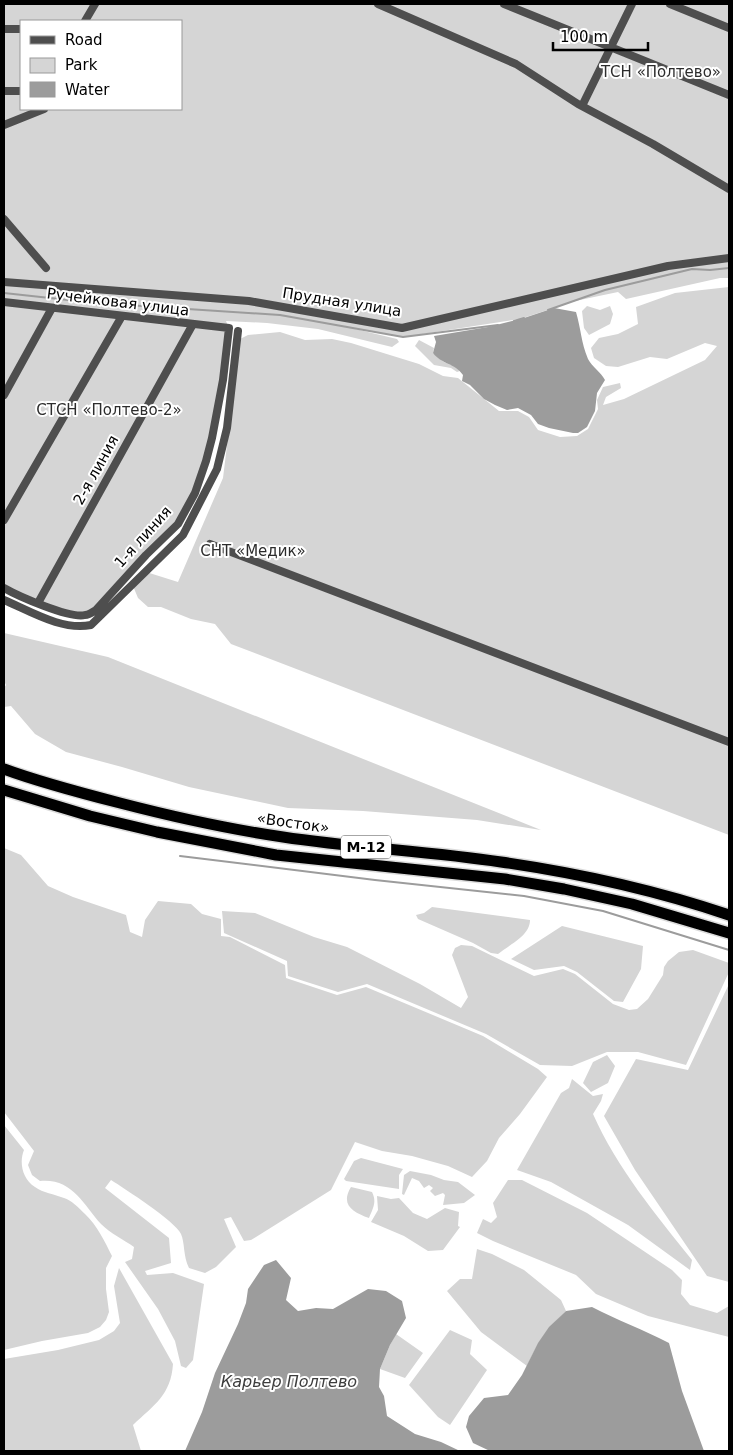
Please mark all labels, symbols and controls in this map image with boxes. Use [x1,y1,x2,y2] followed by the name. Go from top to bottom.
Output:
[20,20,182,110] legend
[553,20,648,52] scale bar
[560,28,608,46] text: 100 m
[65,31,103,49] text: Road
[65,56,98,74] text: Park
[600,63,721,81] park label: ТСН «Полтево»
[65,81,110,99] text: Water
[46,284,190,320] street label: Ручейковая улица
[281,284,403,320] street label: Прудная улица
[36,401,182,419] park label: СТСН «Полтево-2»
[70,432,122,508] street label: 2-я линия
[111,502,175,572] street label: 1-я линия
[200,542,306,560] park label: СНТ «Медик»
[256,809,330,837] street label: «Восток»
[341,836,391,859] road number: М-12
[221,1372,357,1391] water label: Карьер Полтево

